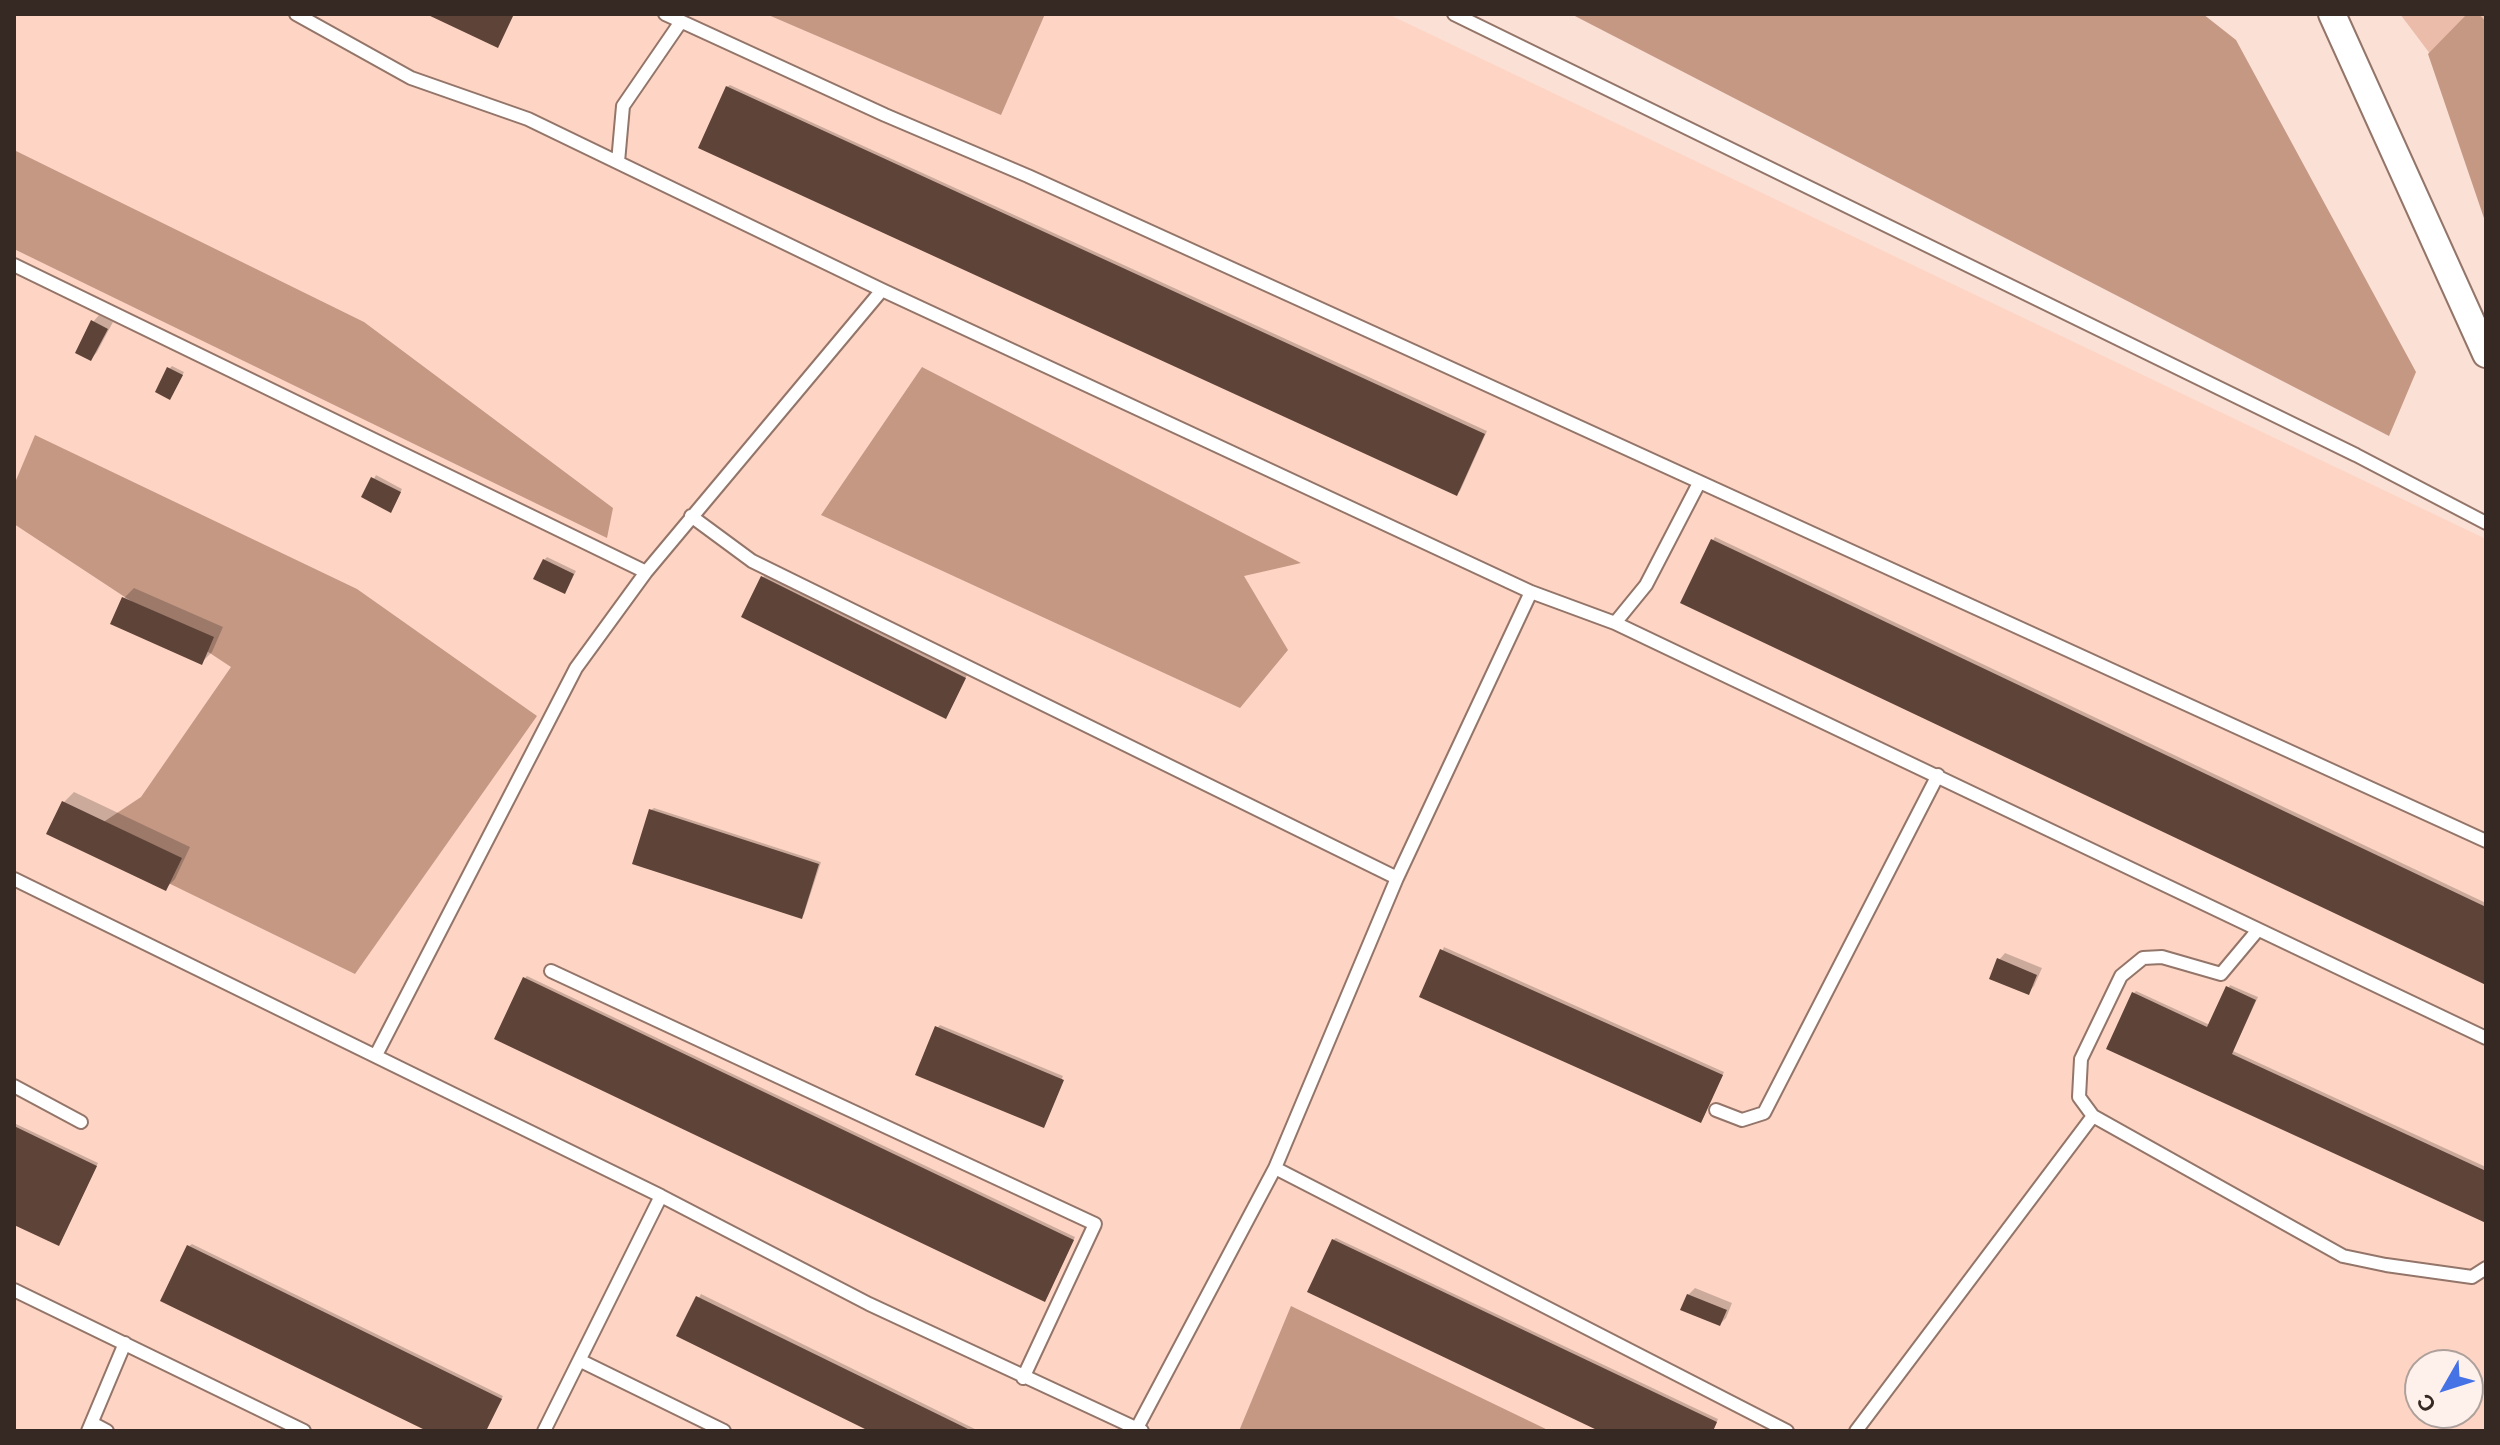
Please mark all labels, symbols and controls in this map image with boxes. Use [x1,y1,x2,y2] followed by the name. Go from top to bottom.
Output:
[2404,1349,2484,1429] north arrow
[2412,1389,2441,1417] text: С

